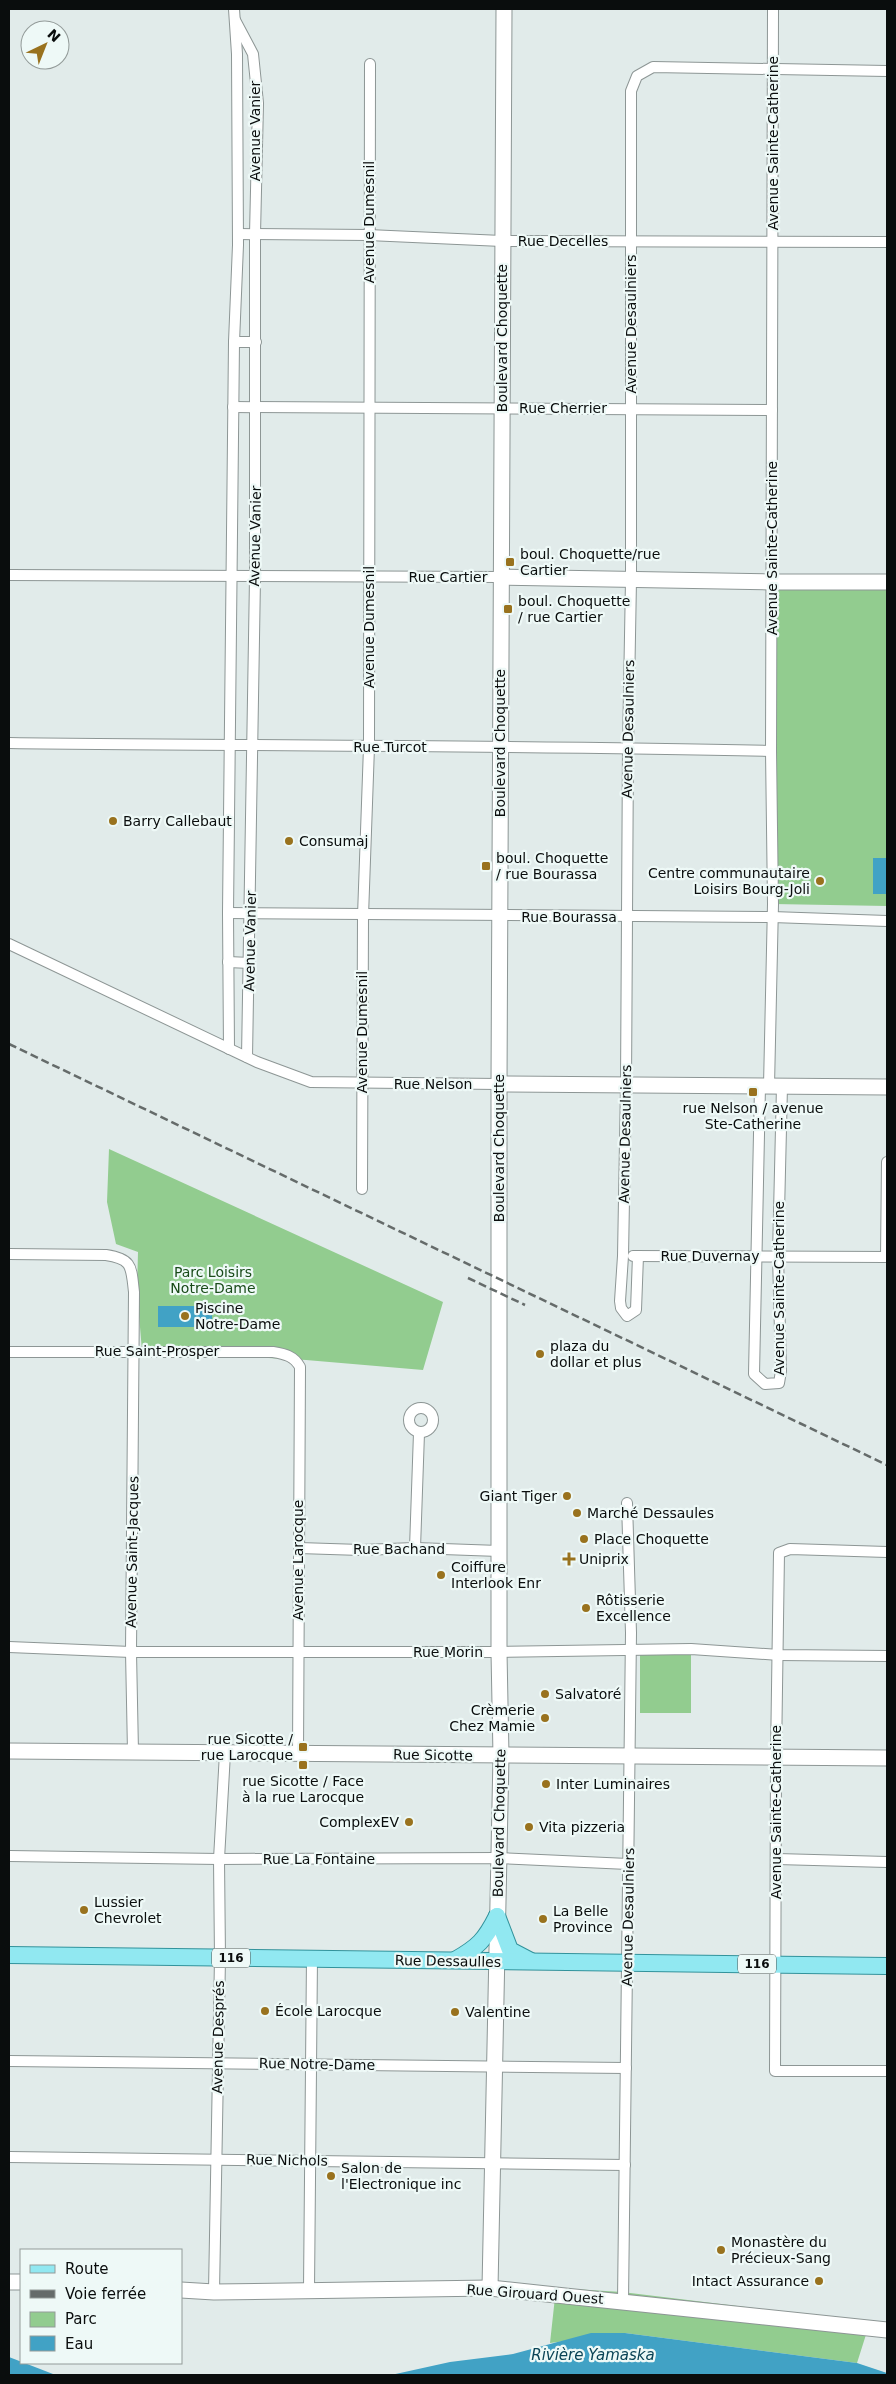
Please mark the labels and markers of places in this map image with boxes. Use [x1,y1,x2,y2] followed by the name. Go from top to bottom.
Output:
[520,546,660,578] place label: boul. Choquette/rue Cartier
[504,556,516,568] marker: boul. Choquette/rue Cartier
[518,593,630,625] place label: boul. Choquette / rue Cartier
[502,603,514,615] marker: boul. Choquette / rue Cartier
[123,813,232,829] place label: Barry Callebaut
[107,815,119,827] marker: Barry Callebaut
[299,833,369,849] place label: Consumaj
[283,835,295,847] marker: Consumaj
[496,850,608,882] place label: boul. Choquette / rue Bourassa
[480,860,492,872] marker: boul. Choquette / rue Bourassa
[648,865,810,897] place label: Centre communautaire Loisirs Bourg-Joli
[814,875,826,887] marker: Centre communautaire Loisirs Bourg-Joli
[747,1086,759,1098] marker: rue Nelson / avenue Ste-Catherine
[683,1100,823,1132] place label: rue Nelson / avenue Ste-Catherine
[195,1300,280,1332] place label: Piscine Notre-Dame
[179,1310,191,1322] marker: Piscine Notre-Dame
[550,1338,642,1370] place label: plaza du dollar et plus
[534,1348,546,1360] marker: plaza du dollar et plus
[480,1488,557,1504] place label: Giant Tiger
[561,1490,573,1502] marker: Giant Tiger
[587,1505,714,1521] place label: Marché Dessaules
[571,1507,583,1519] marker: Marché Dessaules
[594,1531,709,1547] place label: Place Choquette
[578,1533,590,1545] marker: Place Choquette
[579,1551,629,1567] place label: Uniprix
[563,1553,575,1565] marker: Uniprix
[451,1559,541,1591] place label: Coiffure Interlook Enr
[435,1569,447,1581] marker: Coiffure Interlook Enr
[596,1592,671,1624] place label: Rôtisserie Excellence
[580,1602,592,1614] marker: Rôtisserie Excellence
[555,1686,621,1702] place label: Salvatoré
[539,1688,551,1700] marker: Salvatoré
[449,1702,535,1734] place label: Crèmerie Chez Mamie
[539,1712,551,1724] marker: Crèmerie Chez Mamie
[201,1731,293,1763] place label: rue Sicotte / rue Larocque
[297,1741,309,1753] marker: rue Sicotte / rue Larocque
[297,1759,309,1771] marker: rue Sicotte / Face à la rue Larocque
[242,1773,364,1805] place label: rue Sicotte / Face à la rue Larocque
[556,1776,670,1792] place label: Inter Luminaires
[540,1778,552,1790] marker: Inter Luminaires
[319,1814,399,1830] place label: ComplexEV
[403,1816,415,1828] marker: ComplexEV
[539,1819,625,1835] place label: Vita pizzeria
[523,1821,535,1833] marker: Vita pizzeria
[94,1894,162,1926] place label: Lussier Chevrolet
[553,1903,613,1935] place label: La Belle Province
[78,1904,90,1916] marker: Lussier Chevrolet
[537,1913,549,1925] marker: La Belle Province
[275,2003,382,2019] place label: École Larocque
[465,2004,530,2020] place label: Valentine
[259,2005,271,2017] marker: École Larocque
[449,2006,461,2018] marker: Valentine
[341,2160,461,2192] place label: Salon de l'Electronique inc
[325,2170,337,2182] marker: Salon de l'Electronique inc
[731,2234,831,2266] place label: Monastère du Précieux-Sang
[715,2244,727,2256] marker: Monastère du Précieux-Sang
[692,2273,809,2289] place label: Intact Assurance
[813,2275,825,2287] marker: Intact Assurance

